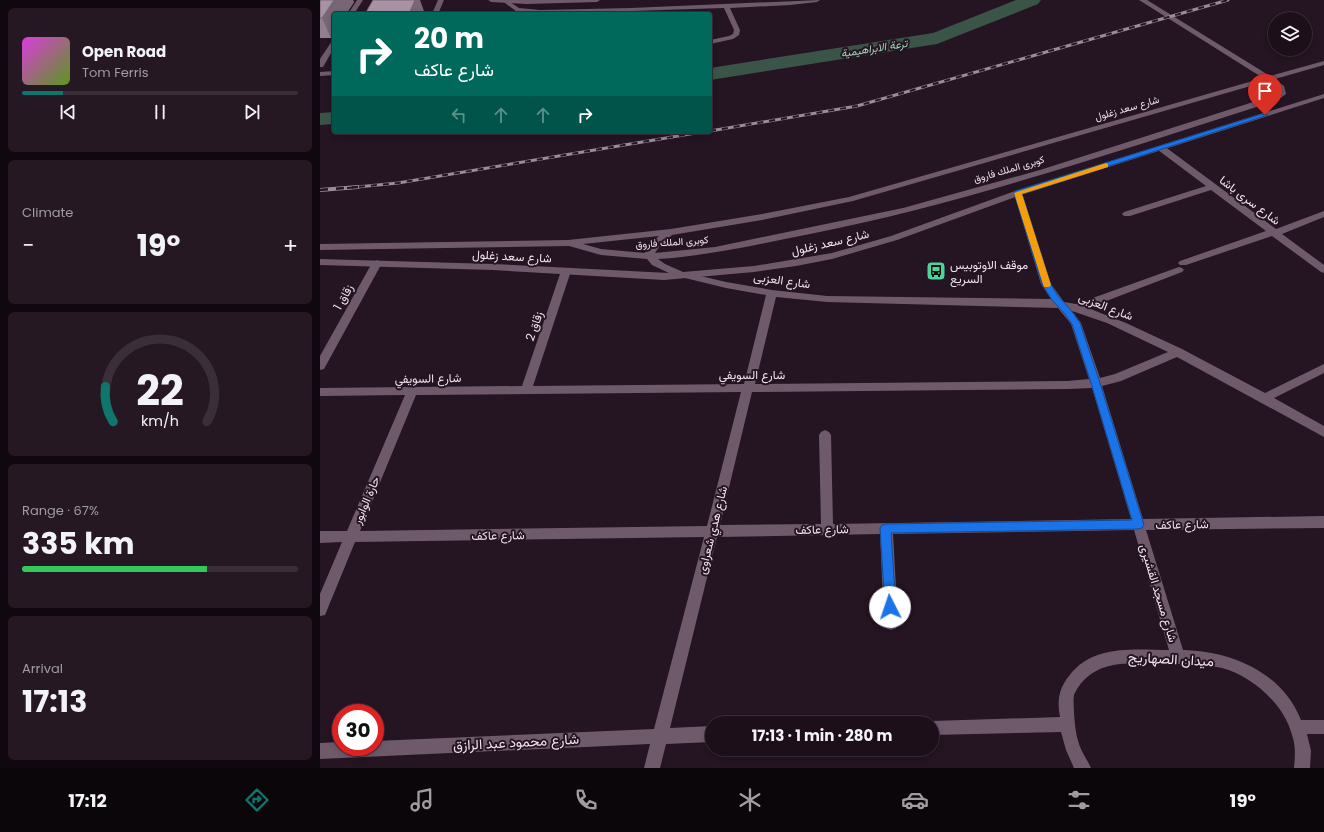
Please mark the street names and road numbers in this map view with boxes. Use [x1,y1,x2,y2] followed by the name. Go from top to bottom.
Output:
[1093,92,1161,124] street label: شارع سعد زغلول
[972,152,1047,186] street label: كوبرى الملك فاروق
[1215,171,1284,229] street label: شارع سرى باشا
[789,225,871,260] street label: شارع سعد زغلول
[635,232,710,252] street label: كوبرى الملك فاروق
[472,245,552,268] street label: شارع سعد زغلول
[752,268,812,293] street label: شارع العزبى
[329,281,357,313] street label: زقاق 1
[1076,288,1136,325] street label: شارع العزبى
[521,309,547,343] street label: زقاق 2
[719,366,785,385] street label: شارع السويفي
[395,369,461,389] street label: شارع السويفي
[348,473,384,527] street label: حارة الوابور
[693,484,733,576] street label: شارع هدي شعراوى
[1155,515,1209,534] street label: شارع عاكف
[795,520,849,539] street label: شارع عاكف
[471,526,525,545] street label: شارع عاكف
[1135,542,1182,644] street label: شارع مسجد القشيرى
[1128,647,1214,672] street label: ميدان الصهاريج
[453,729,579,756] street label: شارع محمود عبد الرازق

